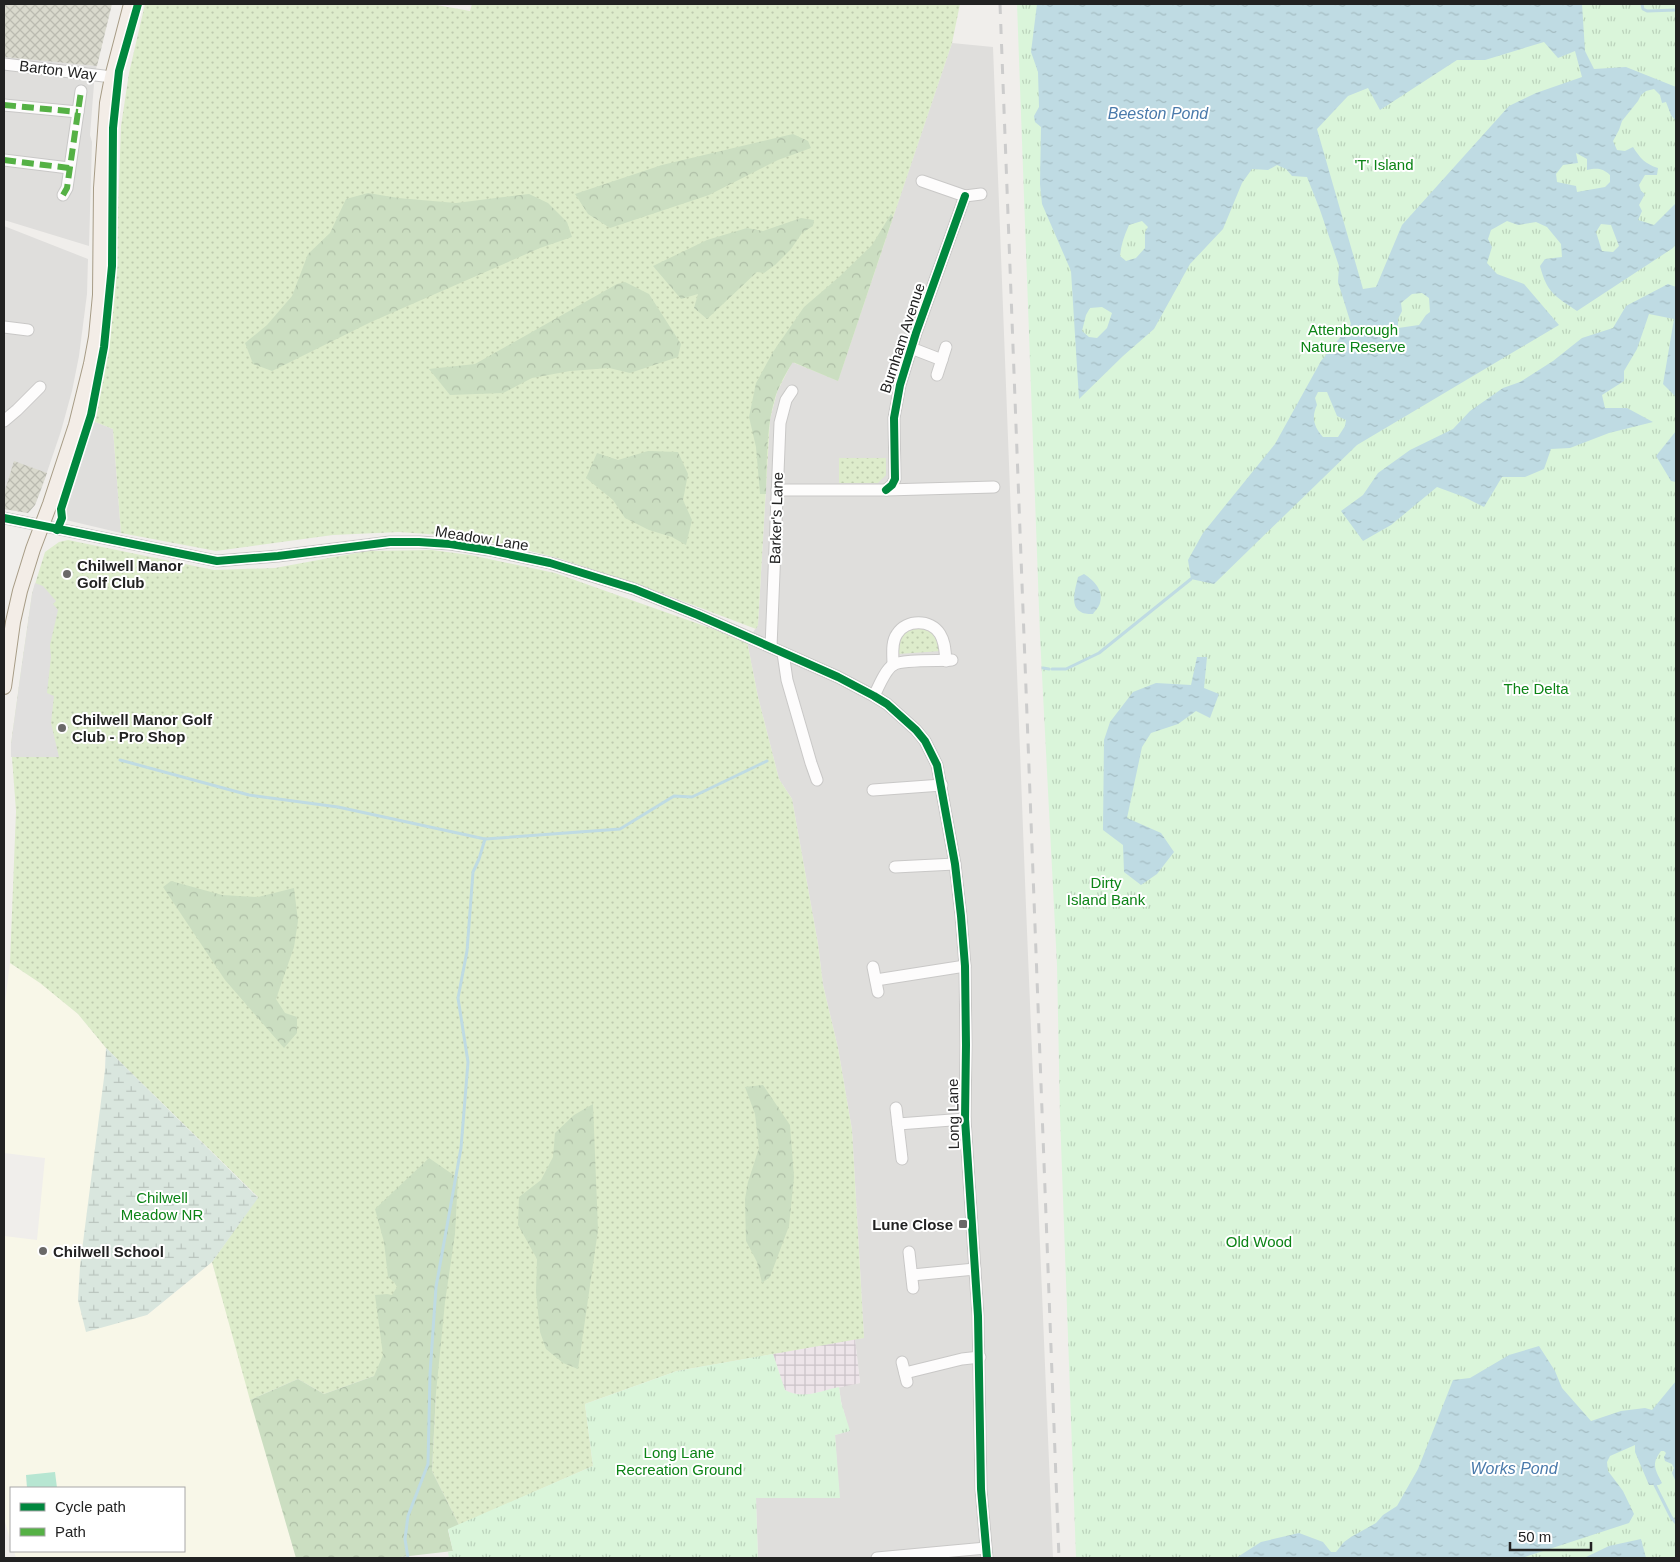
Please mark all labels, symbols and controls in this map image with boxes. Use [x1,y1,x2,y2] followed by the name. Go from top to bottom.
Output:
[18,57,98,83] street label: Barton Way
[1108,105,1209,122] water label: Beeston Pond
[1354,156,1414,173] park label: 'T' Island
[876,281,928,395] street label: Burnham Avenue
[1300,321,1406,355] park label: Attenborough Nature Reserve
[766,472,786,564] street label: Barker's Lane
[434,522,530,554] street label: Meadow Lane
[77,557,183,591] place label: Chilwell Manor Golf Club
[61,568,73,580] marker: Chilwell Manor Golf Club
[1503,680,1569,697] park label: The Delta
[72,711,213,745] place label: Chilwell Manor Golf Club - Pro Shop
[56,722,68,734] marker: Chilwell Manor Golf Club - Pro Shop
[1067,874,1146,908] park label: Dirty Island Bank
[944,1078,962,1150] street label: Long Lane
[121,1189,203,1223] park label: Chilwell Meadow NR
[872,1216,953,1233] place label: Lune Close
[957,1218,969,1230] marker: Lune Close
[1226,1233,1292,1250] park label: Old Wood
[53,1243,164,1260] place label: Chilwell School
[37,1245,49,1257] marker: Chilwell School
[616,1444,742,1478] park label: Long Lane Recreation Ground
[1470,1460,1559,1477] water label: Works Pond
[10,1487,185,1552] legend
[55,1498,126,1515] text: Cycle path
[1510,1520,1591,1552] scale bar
[55,1523,86,1540] text: Path
[1518,1528,1551,1545] text: 50 m

